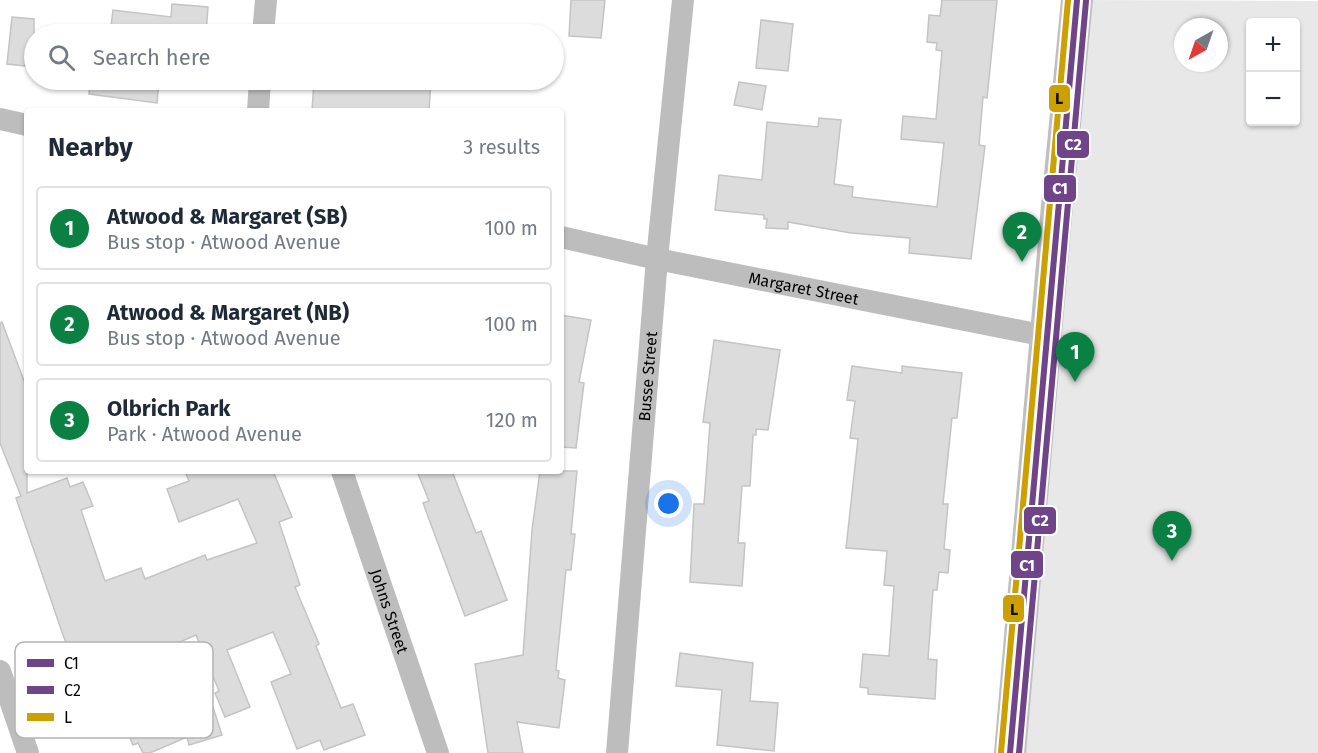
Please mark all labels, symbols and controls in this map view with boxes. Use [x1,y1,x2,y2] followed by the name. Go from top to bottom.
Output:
[1174,18,1228,72] north arrow
[1246,18,1300,126] map controls
[1246,18,1300,72] button: +
[24,24,564,90] search box
[45,41,78,74] icon: search
[93,44,211,71] text: Search here
[1246,72,1300,126] button: −
[1048,84,1071,113] line badge: L
[1055,89,1063,108] text: L
[1056,130,1090,159] line badge: C2
[48,132,133,163] text: Nearby
[463,135,540,159] text: 3 results
[1064,135,1082,154] text: C2
[1043,174,1077,203] line badge: C1
[1052,179,1068,198] text: C1
[107,203,347,230] text: Atwood & Margaret (SB)
[1002,212,1042,262] pin: 2
[65,216,74,240] text: 1
[485,216,538,240] text: 100 m
[107,230,341,254] text: Bus stop · Atwood Avenue
[747,268,861,308] street label: Margaret Street
[107,299,349,326] text: Atwood & Margaret (NB)
[64,312,75,336] text: 2
[485,312,538,336] text: 100 m
[107,326,341,350] text: Bus stop · Atwood Avenue
[634,330,661,422] street label: Busse Street
[1056,332,1094,382] pin: 1
[107,395,230,422] text: Olbrich Park
[64,408,75,432] text: 3
[486,408,538,432] text: 120 m
[107,422,302,446] text: Park · Atwood Avenue
[654,489,683,518] your location
[1023,506,1057,535] line badge: C2
[1031,511,1049,530] text: C2
[1152,512,1192,561] pin: 3
[1010,550,1044,579] line badge: C1
[1019,556,1035,575] text: C1
[366,566,413,656] street label: Johns Street
[1002,594,1025,623] line badge: L
[1010,600,1018,619] text: L
[15,642,213,738] legend
[64,654,79,673] text: C1
[64,681,81,700] text: C2
[64,708,72,727] text: L

